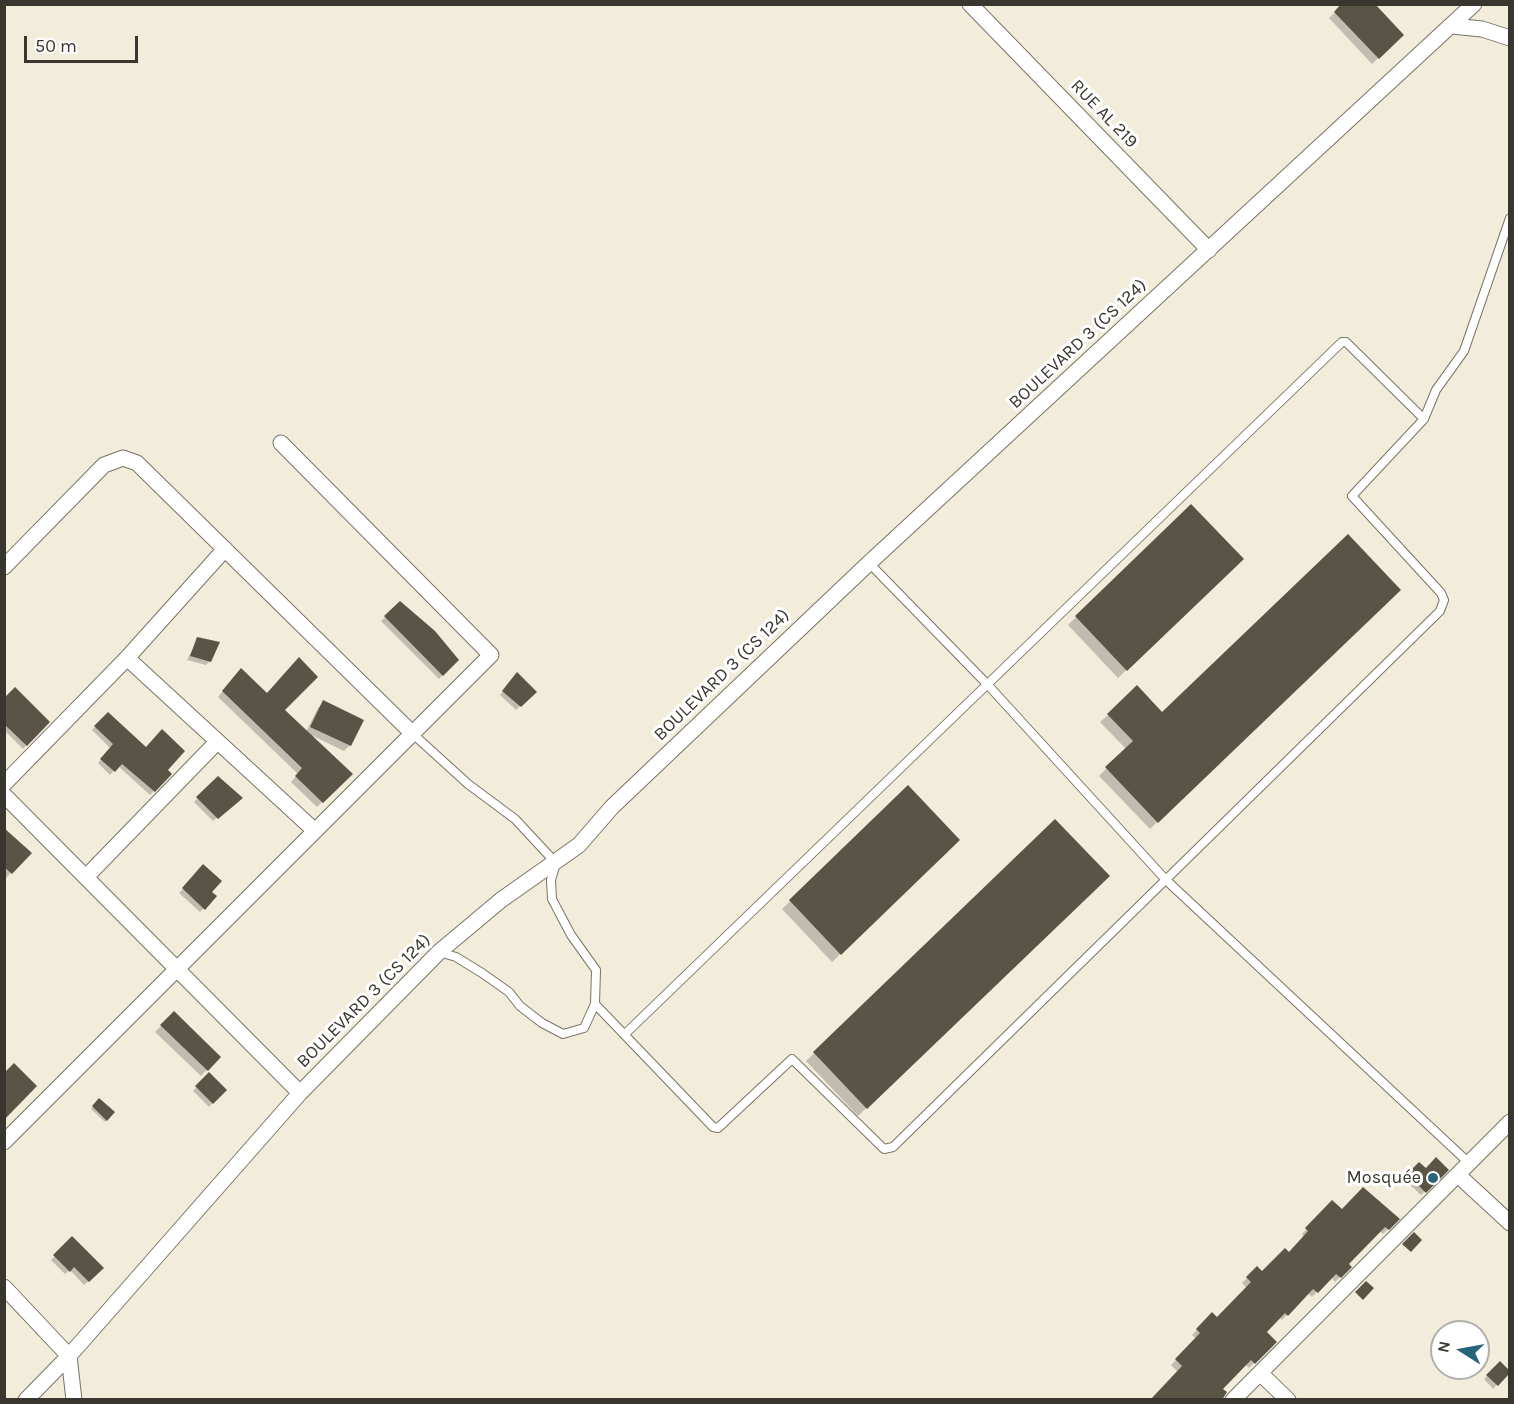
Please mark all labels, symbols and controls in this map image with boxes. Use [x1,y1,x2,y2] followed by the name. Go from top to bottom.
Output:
[27,24,141,62] scale bar
[35,35,77,57] text: 50 m
[1066,75,1142,153] street label: RUE AL 219
[1005,275,1151,413] street label: BOULEVARD 3 (CS 124)
[650,605,794,745] street label: BOULEVARD 3 (CS 124)
[293,930,435,1072] street label: BOULEVARD 3 (CS 124)
[1347,1167,1421,1189] place label: Mosquée
[1426,1171,1440,1185] marker: Mosquée
[1430,1320,1490,1380] north arrow
[1433,1339,1454,1354] text: N

